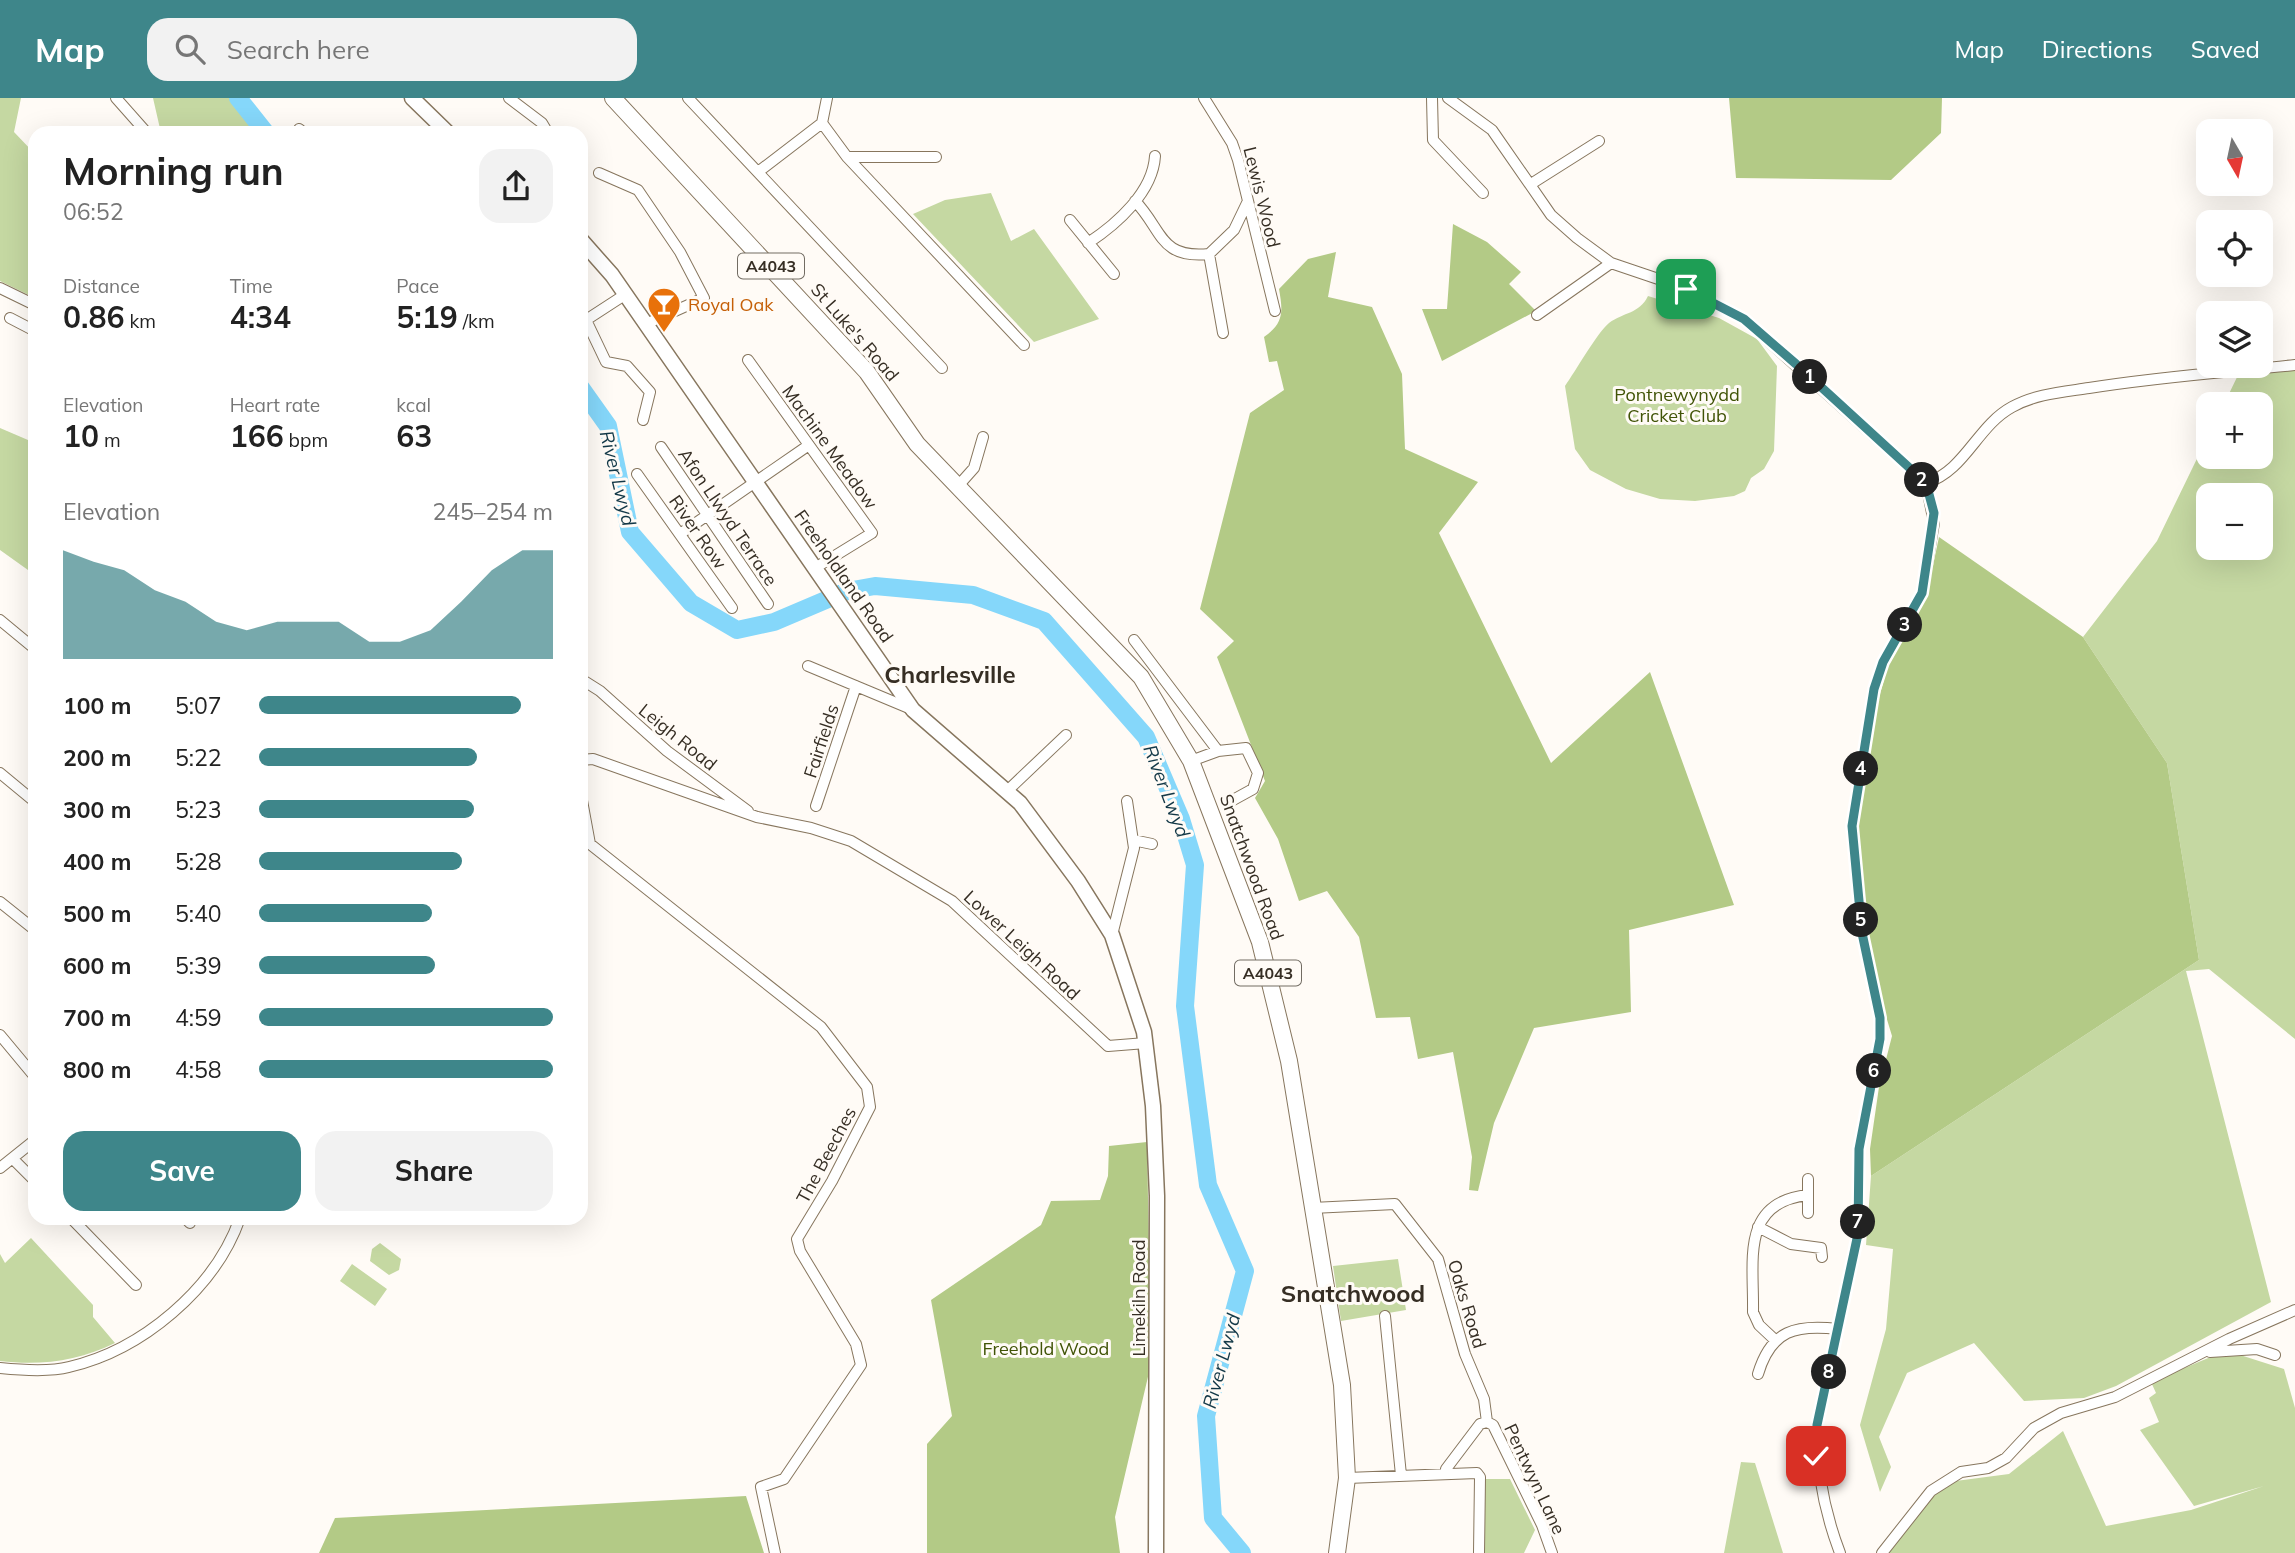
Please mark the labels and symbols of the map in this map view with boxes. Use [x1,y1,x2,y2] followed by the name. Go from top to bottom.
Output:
[2196,119,2273,196] north arrow
[1238,144,1286,250] street label: Lewis Wood
[738,254,804,278] road number: A4043
[1656,259,1716,319] pin
[806,278,904,386] street label: St Luke's Road
[645,285,683,334] bar icon: Royal Oak
[688,293,774,316] place label: Royal Oak
[1792,360,1828,394] pin: 1
[777,381,883,514] street label: Machine Meadow
[1614,383,1740,427] park label: Pontnewynydd Cricket Club
[595,428,642,529] water label: River Lwyd
[673,444,783,590] street label: Afon Llwyd Terrace
[1904,462,1940,498] pin: 2
[664,490,732,574] street label: River Row
[790,505,898,647] street label: Freeholdland Road
[1888,608,1923,642] pin: 3
[884,659,1016,689] district label: Charlesville
[634,698,722,776] street label: Leigh Road
[798,701,844,781] street label: Fairfields
[1138,741,1196,841] water label: River Lwyd
[1843,752,1878,786] pin: 4
[1215,791,1289,943] street label: Snatchwood Road
[959,885,1085,1005] street label: Lower Leigh Road
[1843,902,1878,938] pin: 5
[1235,960,1301,986] road number: A4043
[1856,1054,1892,1088] pin: 6
[791,1103,861,1207] street label: The Beeches
[1840,1204,1876,1240] pin: 7
[1127,1240,1150,1356] street label: Limekiln Road
[1443,1257,1491,1351] street label: Oaks Road
[1281,1278,1425,1308] district label: Snatchwood
[1197,1310,1245,1411] water label: River Lwyd
[983,1337,1109,1360] park label: Freehold Wood
[1812,1354,1846,1390] pin: 8
[1499,1420,1571,1538] street label: Pentwyn Lane
[1786,1426,1846,1486] pin

